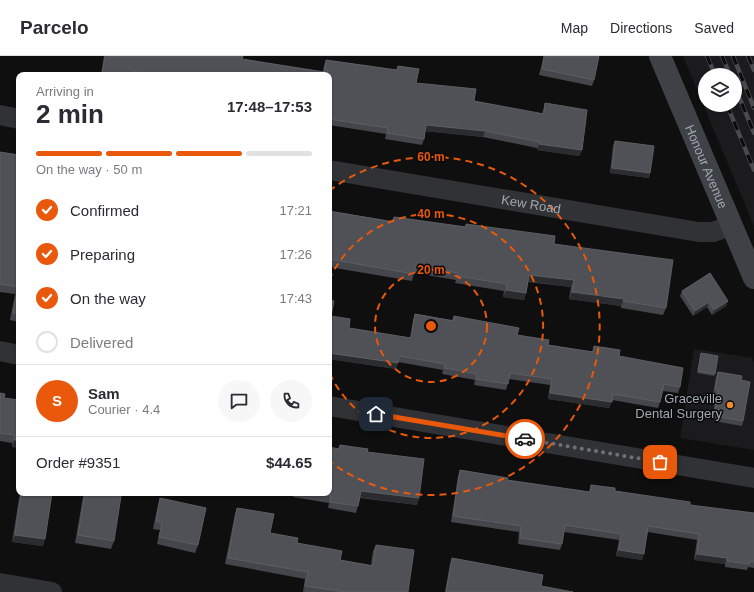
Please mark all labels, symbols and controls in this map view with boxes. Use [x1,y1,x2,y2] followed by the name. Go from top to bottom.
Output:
[20,17,89,38] text: Parcelo
[561,20,588,36] text: Map
[610,20,672,36] text: Directions
[694,20,734,36] text: Saved
[698,68,742,112] map controls
[698,68,742,112] button: layers
[36,84,94,99] text: Arriving in
[227,98,312,115] text: 17:48–17:53
[36,99,104,129] text: 2 min
[682,122,731,211] street label: Honour Avenue
[417,150,445,164] text: 60 m
[36,162,142,177] text: On the way · 50 m
[500,192,562,216] street label: Kew Road
[36,199,58,221] icon: check
[70,202,139,219] text: Confirmed
[279,203,312,218] text: 17:21
[417,207,445,221] text: 40 m
[36,243,58,265] icon: check
[70,246,135,263] text: Preparing
[279,247,312,262] text: 17:26
[417,263,445,277] text: 20 m
[36,287,58,309] icon: check
[70,290,146,307] text: On the way
[279,291,312,306] text: 17:43
[424,319,438,333] centre of rings
[70,334,133,351] text: Delivered
[218,380,260,422] button: chat
[270,380,312,422] button: phone
[88,385,120,402] text: Sam
[635,391,722,421] place label: Graceville Dental Surgery
[52,392,62,409] text: S
[359,397,393,431] pin
[725,400,735,410] marker: Graceville Dental Surgery
[88,402,160,417] text: Courier · 4.4
[365,403,387,425] icon: home
[505,419,545,459] courier
[514,428,536,450] icon: car
[643,445,677,479] pin
[649,451,671,473] icon: bag
[36,454,120,471] text: Order #9351
[266,454,312,471] text: $44.65

